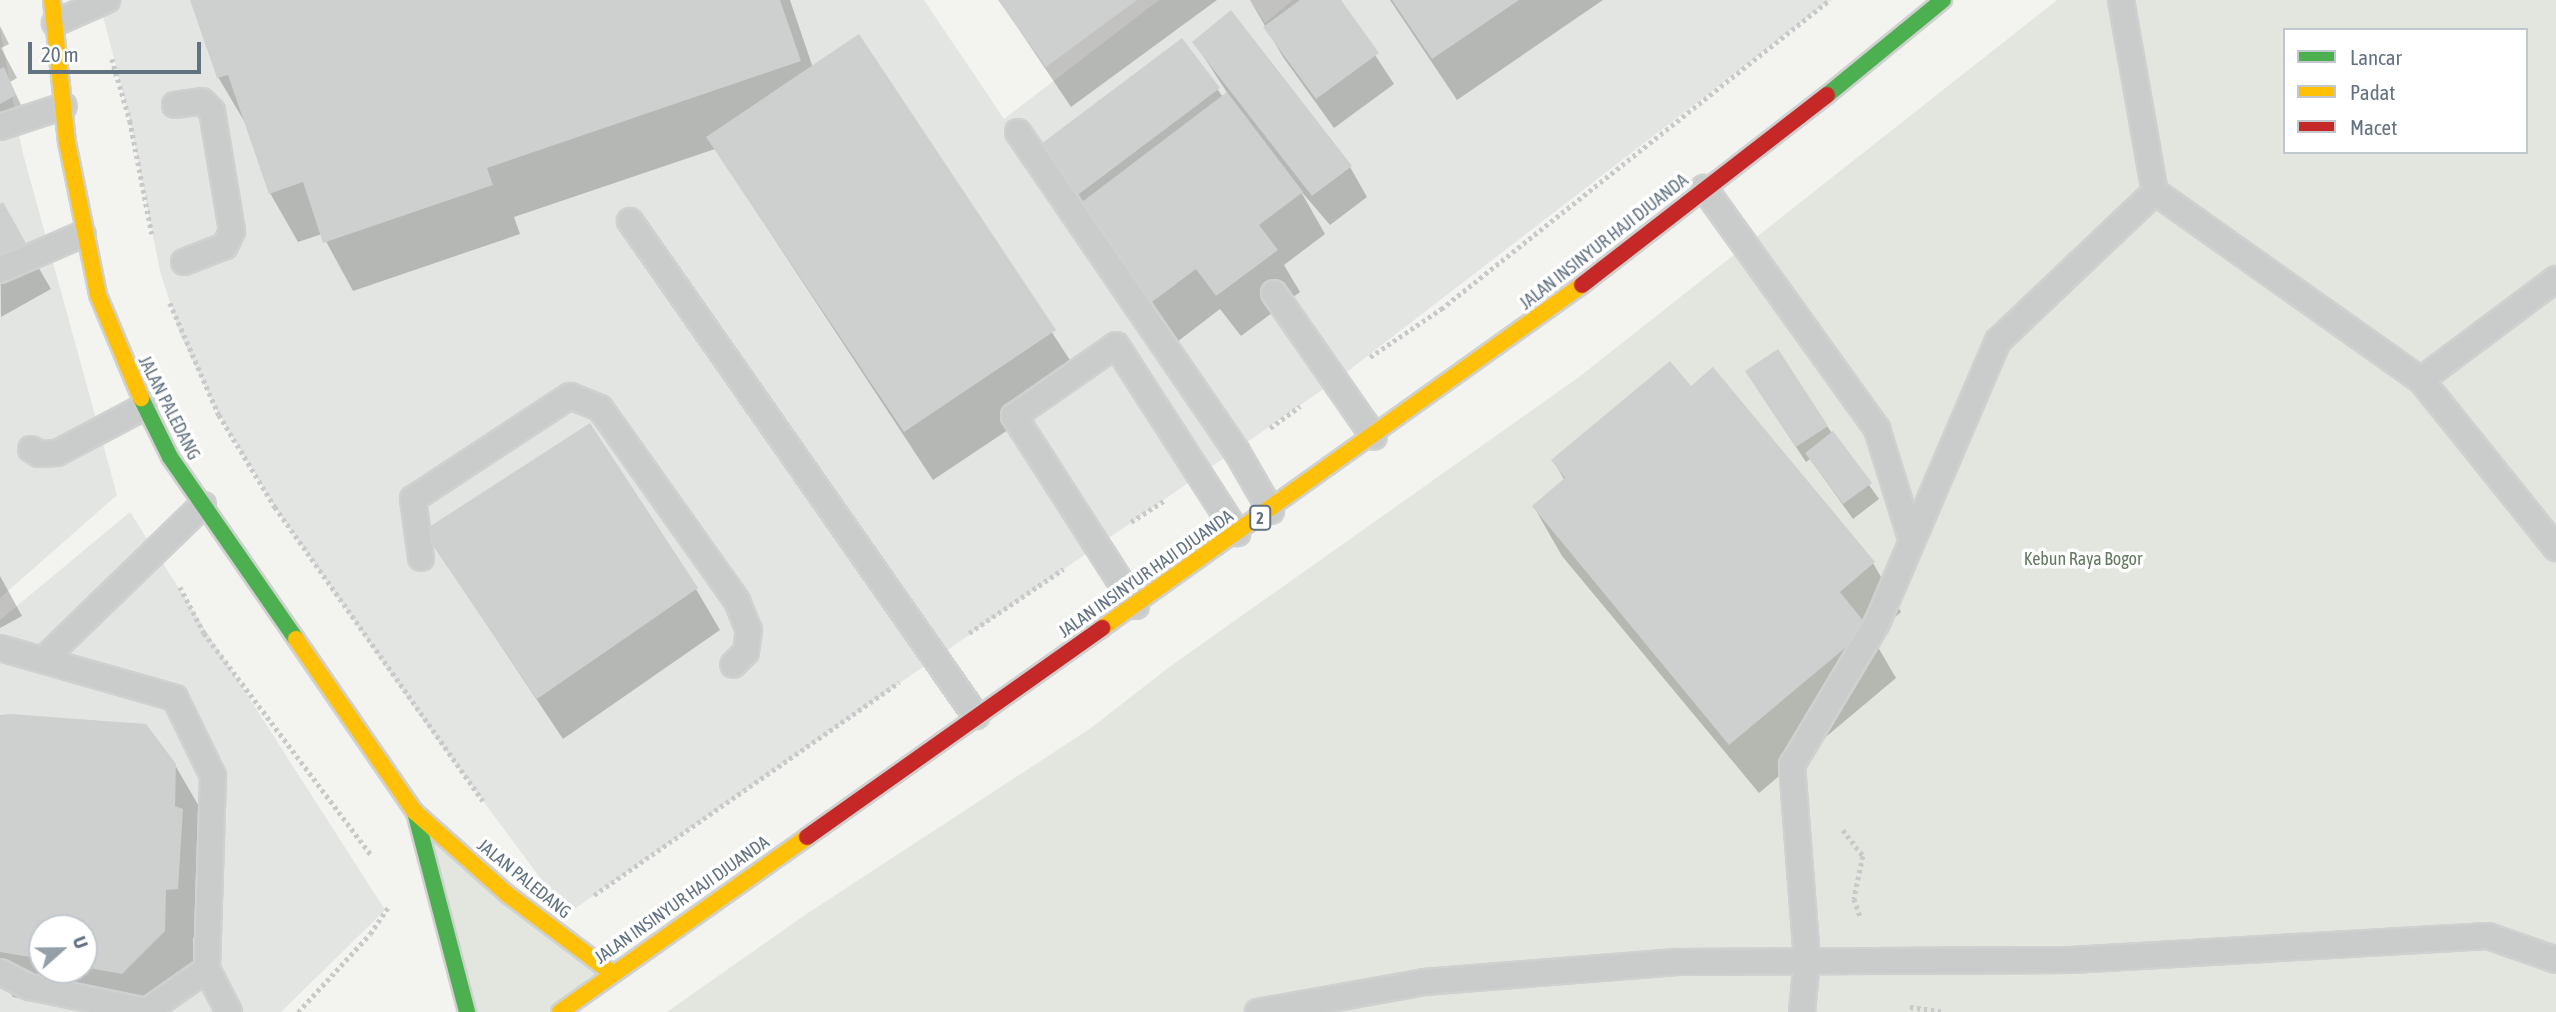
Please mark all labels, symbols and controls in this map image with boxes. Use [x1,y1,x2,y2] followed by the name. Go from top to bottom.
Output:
[32,28,205,72] scale bar
[2283,28,2528,154] legend
[41,42,79,66] text: 20 m
[2350,45,2402,69] text: Lancar
[2350,80,2395,104] text: Padat
[2350,115,2397,139] text: Macet
[1515,169,1693,315] street label: JALAN INSINYUR HAJI DJUANDA
[133,352,205,464] street label: JALAN PALEDANG
[1248,505,1272,530] road number: 2
[1055,506,1237,642] street label: JALAN INSINYUR HAJI DJUANDA
[2024,548,2142,570] park label: Kebun Raya Bogor
[591,832,773,968] street label: JALAN INSINYUR HAJI DJUANDA
[473,835,575,923] street label: JALAN PALEDANG
[28,914,98,984] north arrow
[68,933,93,951] text: U

